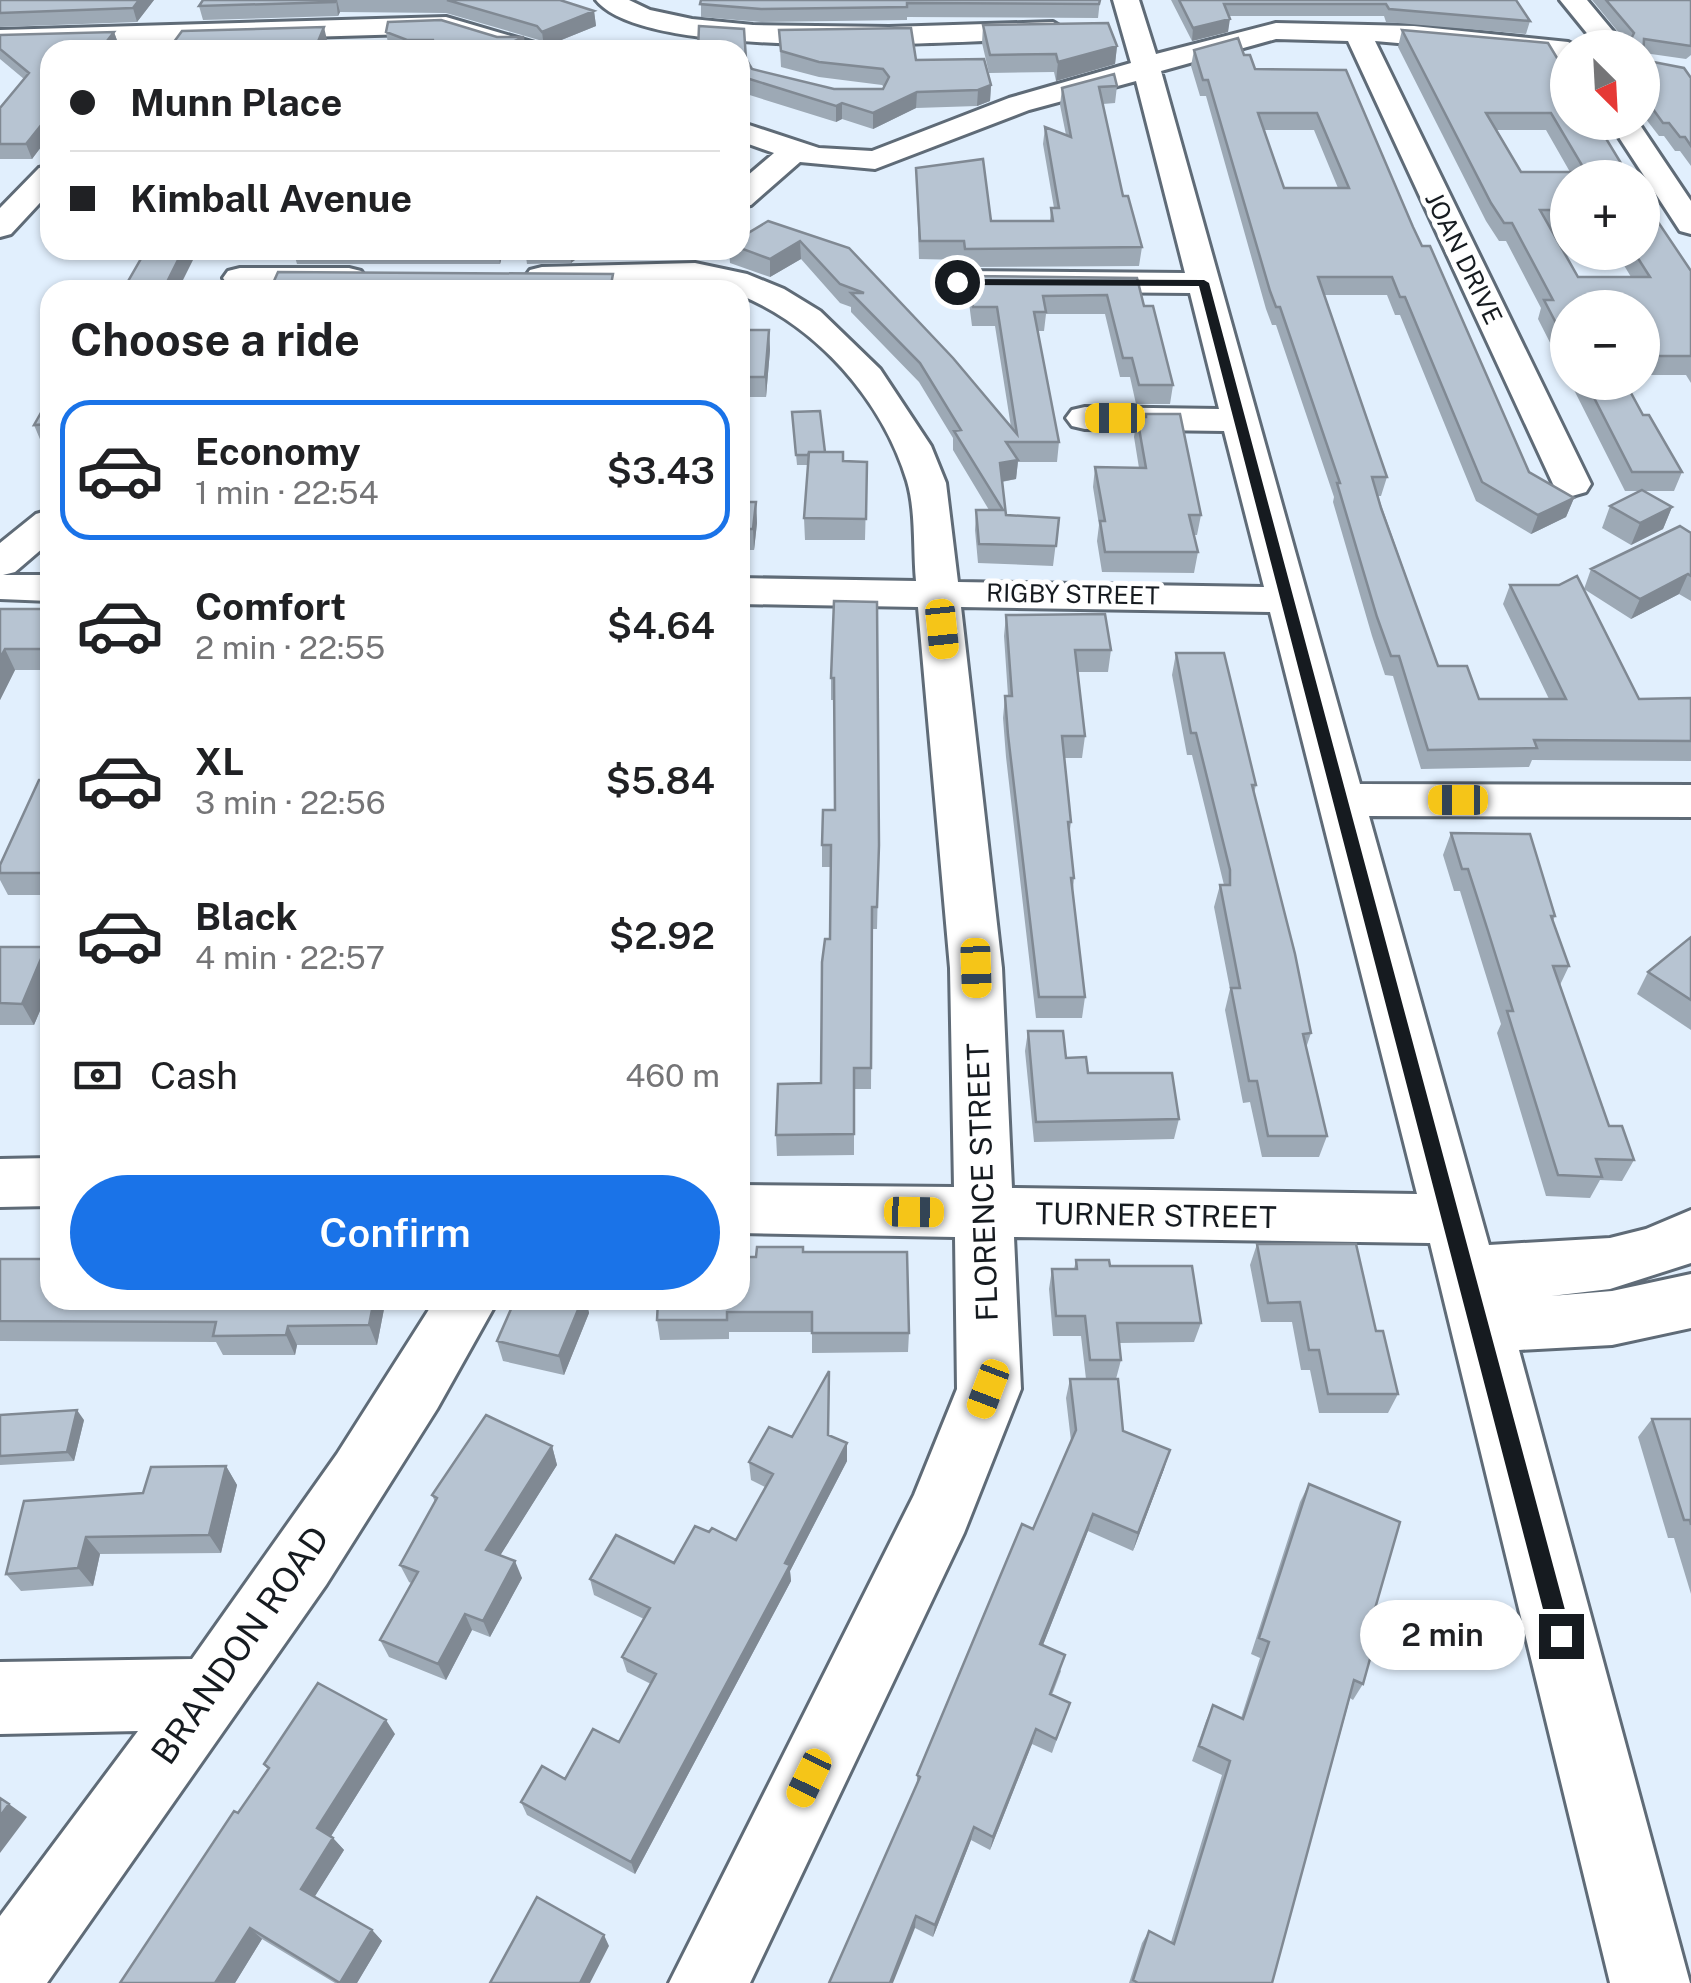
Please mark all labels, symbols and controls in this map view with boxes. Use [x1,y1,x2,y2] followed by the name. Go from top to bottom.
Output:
[1550,30,1660,140] north arrow
[1550,30,1660,400] map controls
[130,80,343,125] text: Munn Place
[1550,160,1660,270] button: +
[130,176,412,221] text: Kimball Avenue
[1419,187,1509,329] street label: JOAN DRIVE
[935,260,980,305] route start
[1550,290,1660,400] button: −
[70,313,360,366] text: Choose a ride
[1085,403,1145,433] car
[75,425,165,515] icon: car
[195,429,361,474] text: Economy
[606,448,715,493] text: $3.43
[195,474,379,511] text: 1 min · 22:54
[986,577,1160,611] street label: RIGBY STREET
[75,580,165,670] icon: car
[195,584,346,629] text: Comfort
[924,598,960,660] car
[607,603,715,648] text: $4.64
[195,629,385,666] text: 2 min · 22:55
[75,735,165,825] icon: car
[195,739,244,784] text: XL
[606,758,715,803] text: $5.84
[195,784,386,821] text: 3 min · 22:56
[1428,785,1488,815] car
[75,890,165,980] icon: car
[195,894,298,939] text: Black
[609,913,715,958] text: $2.92
[960,937,992,999] car
[195,939,385,976] text: 4 min · 22:57
[959,1042,1005,1322] street label: FLORENCE STREET
[70,1048,125,1103] icon: cash
[150,1053,238,1098] text: Cash
[625,1057,720,1094] text: 460 m
[70,1175,720,1290] button: Confirm
[1035,1195,1277,1235] street label: TURNER STREET
[884,1196,944,1228] car
[963,1356,1013,1422] car
[143,1518,337,1772] street label: BRANDON ROAD
[1361,1601,1526,1671] callout: 2 min
[1539,1614,1584,1659] route end
[1401,1616,1484,1653] text: 2 min
[782,1744,836,1812] car

